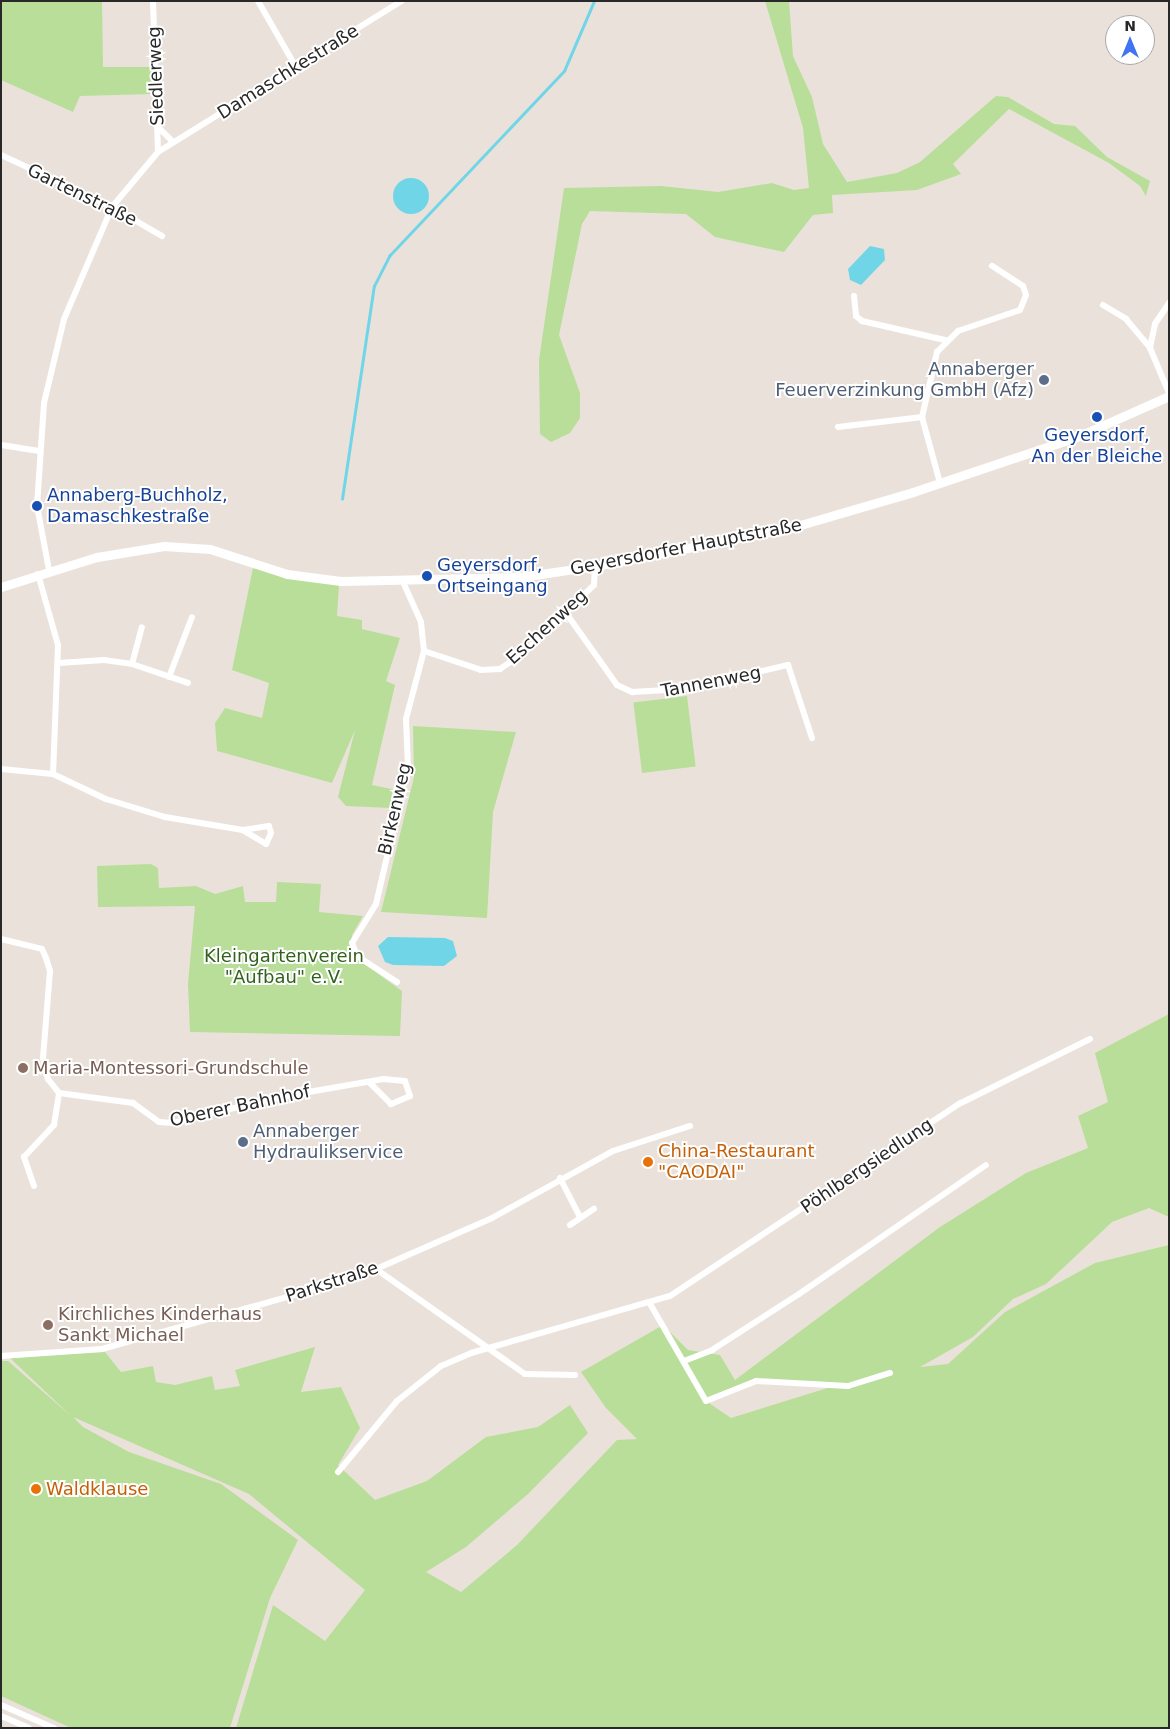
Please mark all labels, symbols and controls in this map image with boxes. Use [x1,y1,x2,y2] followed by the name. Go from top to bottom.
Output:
[1105,15,1155,65] north arrow
[1124,18,1136,34] text: N
[213,20,363,124] street label: Damaschkestraße
[143,26,169,126] street label: Siedlerweg
[24,159,140,231] street label: Gartenstraße
[775,359,1034,402] place label: Annaberger Feuerverzinkung GmbH (Afz)
[1038,374,1050,386] marker: Annaberger Feuerverzinkung GmbH (Afz)
[1091,411,1103,423] marker: Geyersdorf, An der Bleiche
[1032,425,1162,468] place label: Geyersdorf, An der Bleiche
[47,485,228,528] place label: Annaberg-Buchholz, Damaschkestraße
[31,500,43,512] marker: Annaberg-Buchholz, Damaschkestraße
[568,514,804,580] street label: Geyersdorfer Hauptstraße
[437,555,548,598] place label: Geyersdorf, Ortseingang
[421,570,433,582] marker: Geyersdorf, Ortseingang
[502,585,592,669] street label: Eschenweg
[659,662,763,702] street label: Tannenweg
[374,761,416,857] street label: Birkenweg
[204,946,364,989] park label: Kleingartenverein "Aufbau" e.V.
[33,1057,309,1079] place label: Maria-Montessori-Grundschule
[17,1062,29,1074] marker: Maria-Montessori-Grundschule
[168,1081,312,1131] street label: Oberer Bahnhof
[797,1114,937,1218] street label: Pöhlbergsiedlung
[253,1121,403,1164] place label: Annaberger Hydraulikservice
[237,1136,249,1148] marker: Annaberger Hydraulikservice
[658,1141,814,1184] place label: China-Restaurant "CAODAI"
[642,1156,654,1168] marker: China-Restaurant "CAODAI"
[283,1257,381,1307] street label: Parkstraße
[58,1304,262,1346] place label: Kirchliches Kinderhaus Sankt Michael
[42,1319,54,1331] marker: Kirchliches Kinderhaus Sankt Michael
[46,1478,148,1500] place label: Waldklause
[30,1483,42,1495] marker: Waldklause

